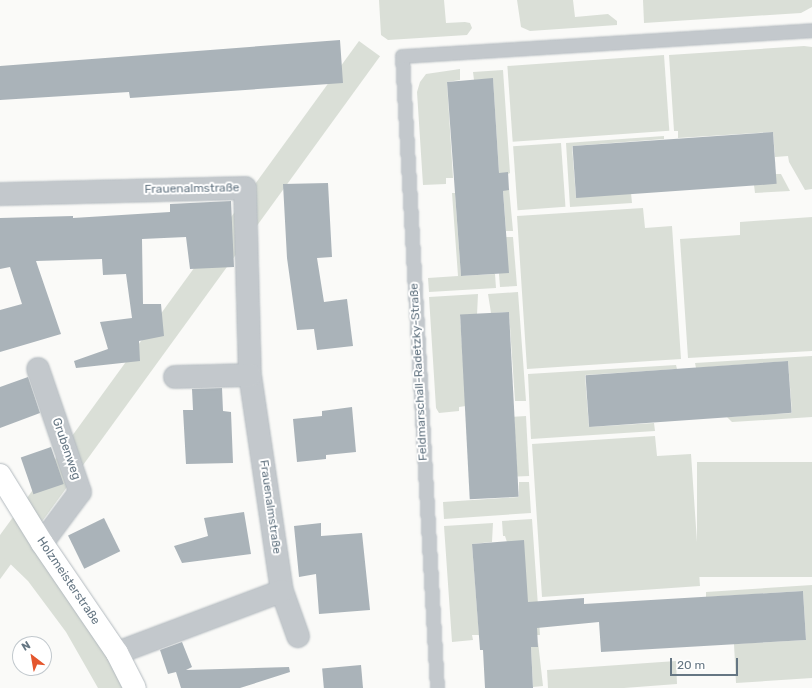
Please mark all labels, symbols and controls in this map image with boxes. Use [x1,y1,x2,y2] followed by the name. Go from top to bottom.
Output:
[144,181,240,197] street label: Frauenalmstraße
[407,283,431,461] street label: Feldmarschall-Radetzky-Straße
[49,416,83,482] street label: Grubenweg
[256,459,284,555] street label: Frauenalmstraße
[33,534,103,628] street label: Holzmeisterstraße
[12,636,52,676] north arrow
[19,639,33,654] text: N
[672,650,740,676] scale bar
[677,658,705,672] text: 20 m

